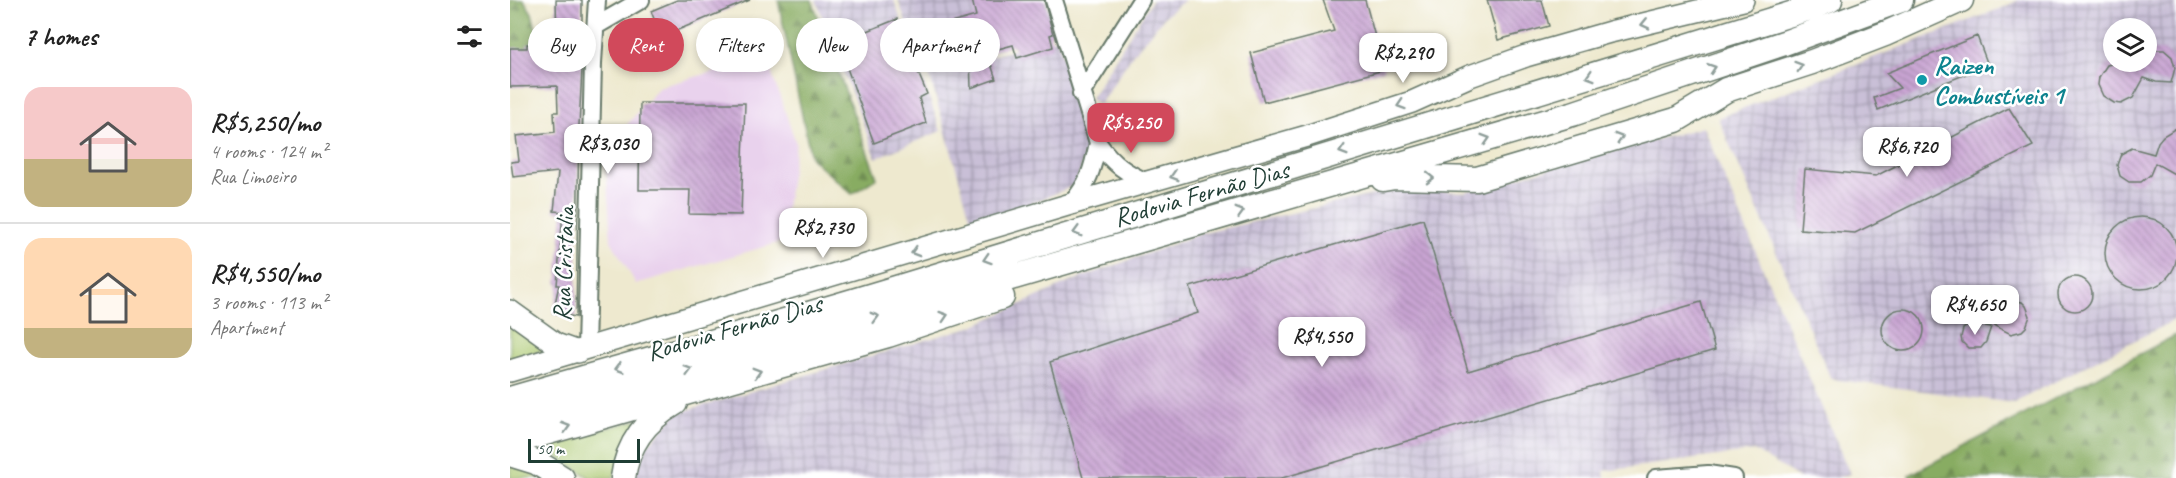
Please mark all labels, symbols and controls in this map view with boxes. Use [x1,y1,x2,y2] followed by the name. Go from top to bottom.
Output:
[1640,17,1650,30] one-way arrow
[528,18,596,72] chip: Buy
[608,18,684,72] chip: Rent
[696,18,784,72] chip: Filters
[796,18,868,72] chip: New
[880,18,1000,72] chip: Apartment
[2103,18,2157,72] map controls
[2103,18,2157,72] button: layers
[24,20,97,53] text: 7 homes
[453,20,486,53] icon: filters
[1348,33,1458,84] pin: R$2,290
[1373,40,1433,65] text: R$2,290
[1934,49,2067,112] place label: Raizen Combustíveis 1
[1793,61,1804,73] one-way arrow
[1706,63,1717,75] one-way arrow
[1585,69,1596,81] one-way arrow
[1915,73,1929,87] marker: Raizen Combustíveis 1
[1396,98,1407,111] one-way arrow
[1076,103,1186,154] pin: R$5,250
[210,106,320,139] text: R$5,250/mo
[1101,110,1161,135] text: R$5,250
[72,111,144,183] icon: home
[553,124,663,175] pin: R$3,030
[1852,127,1962,178] pin: R$6,720
[578,131,638,156] text: R$3,030
[1613,133,1624,145] one-way arrow
[1480,134,1491,146] one-way arrow
[1877,134,1937,159] text: R$6,720
[210,139,327,164] text: 4 rooms · 124 m²
[1339,144,1349,156] one-way arrow
[1110,152,1294,234] street label: Rodovia Fernão Dias
[210,164,296,189] text: Rua Limoeiro
[1170,169,1180,181] one-way arrow
[1425,172,1434,184] one-way arrow
[545,204,582,322] street label: Rua Cristalia
[1234,207,1245,219] one-way arrow
[768,208,878,259] pin: R$2,730
[793,215,853,240] text: R$2,730
[1072,225,1082,237] one-way arrow
[910,245,920,257] one-way arrow
[982,252,993,265] one-way arrow
[210,257,320,290] text: R$4,550/mo
[72,262,144,334] icon: home
[1920,285,2030,336] pin: R$4,650
[643,286,827,368] street label: Rodovia Fernão Dias
[210,290,327,315] text: 3 rooms · 113 m²
[1945,292,2005,317] text: R$4,650
[938,311,949,323] one-way arrow
[869,312,880,324] one-way arrow
[210,315,283,340] text: Apartment
[1267,317,1377,368] pin: R$4,550
[1292,324,1352,349] text: R$4,550
[614,360,624,373] one-way arrow
[682,365,692,377] one-way arrow
[751,367,762,379] one-way arrow
[560,422,571,434] one-way arrow
[528,436,640,464] scale bar
[537,439,564,459] text: 50 m

